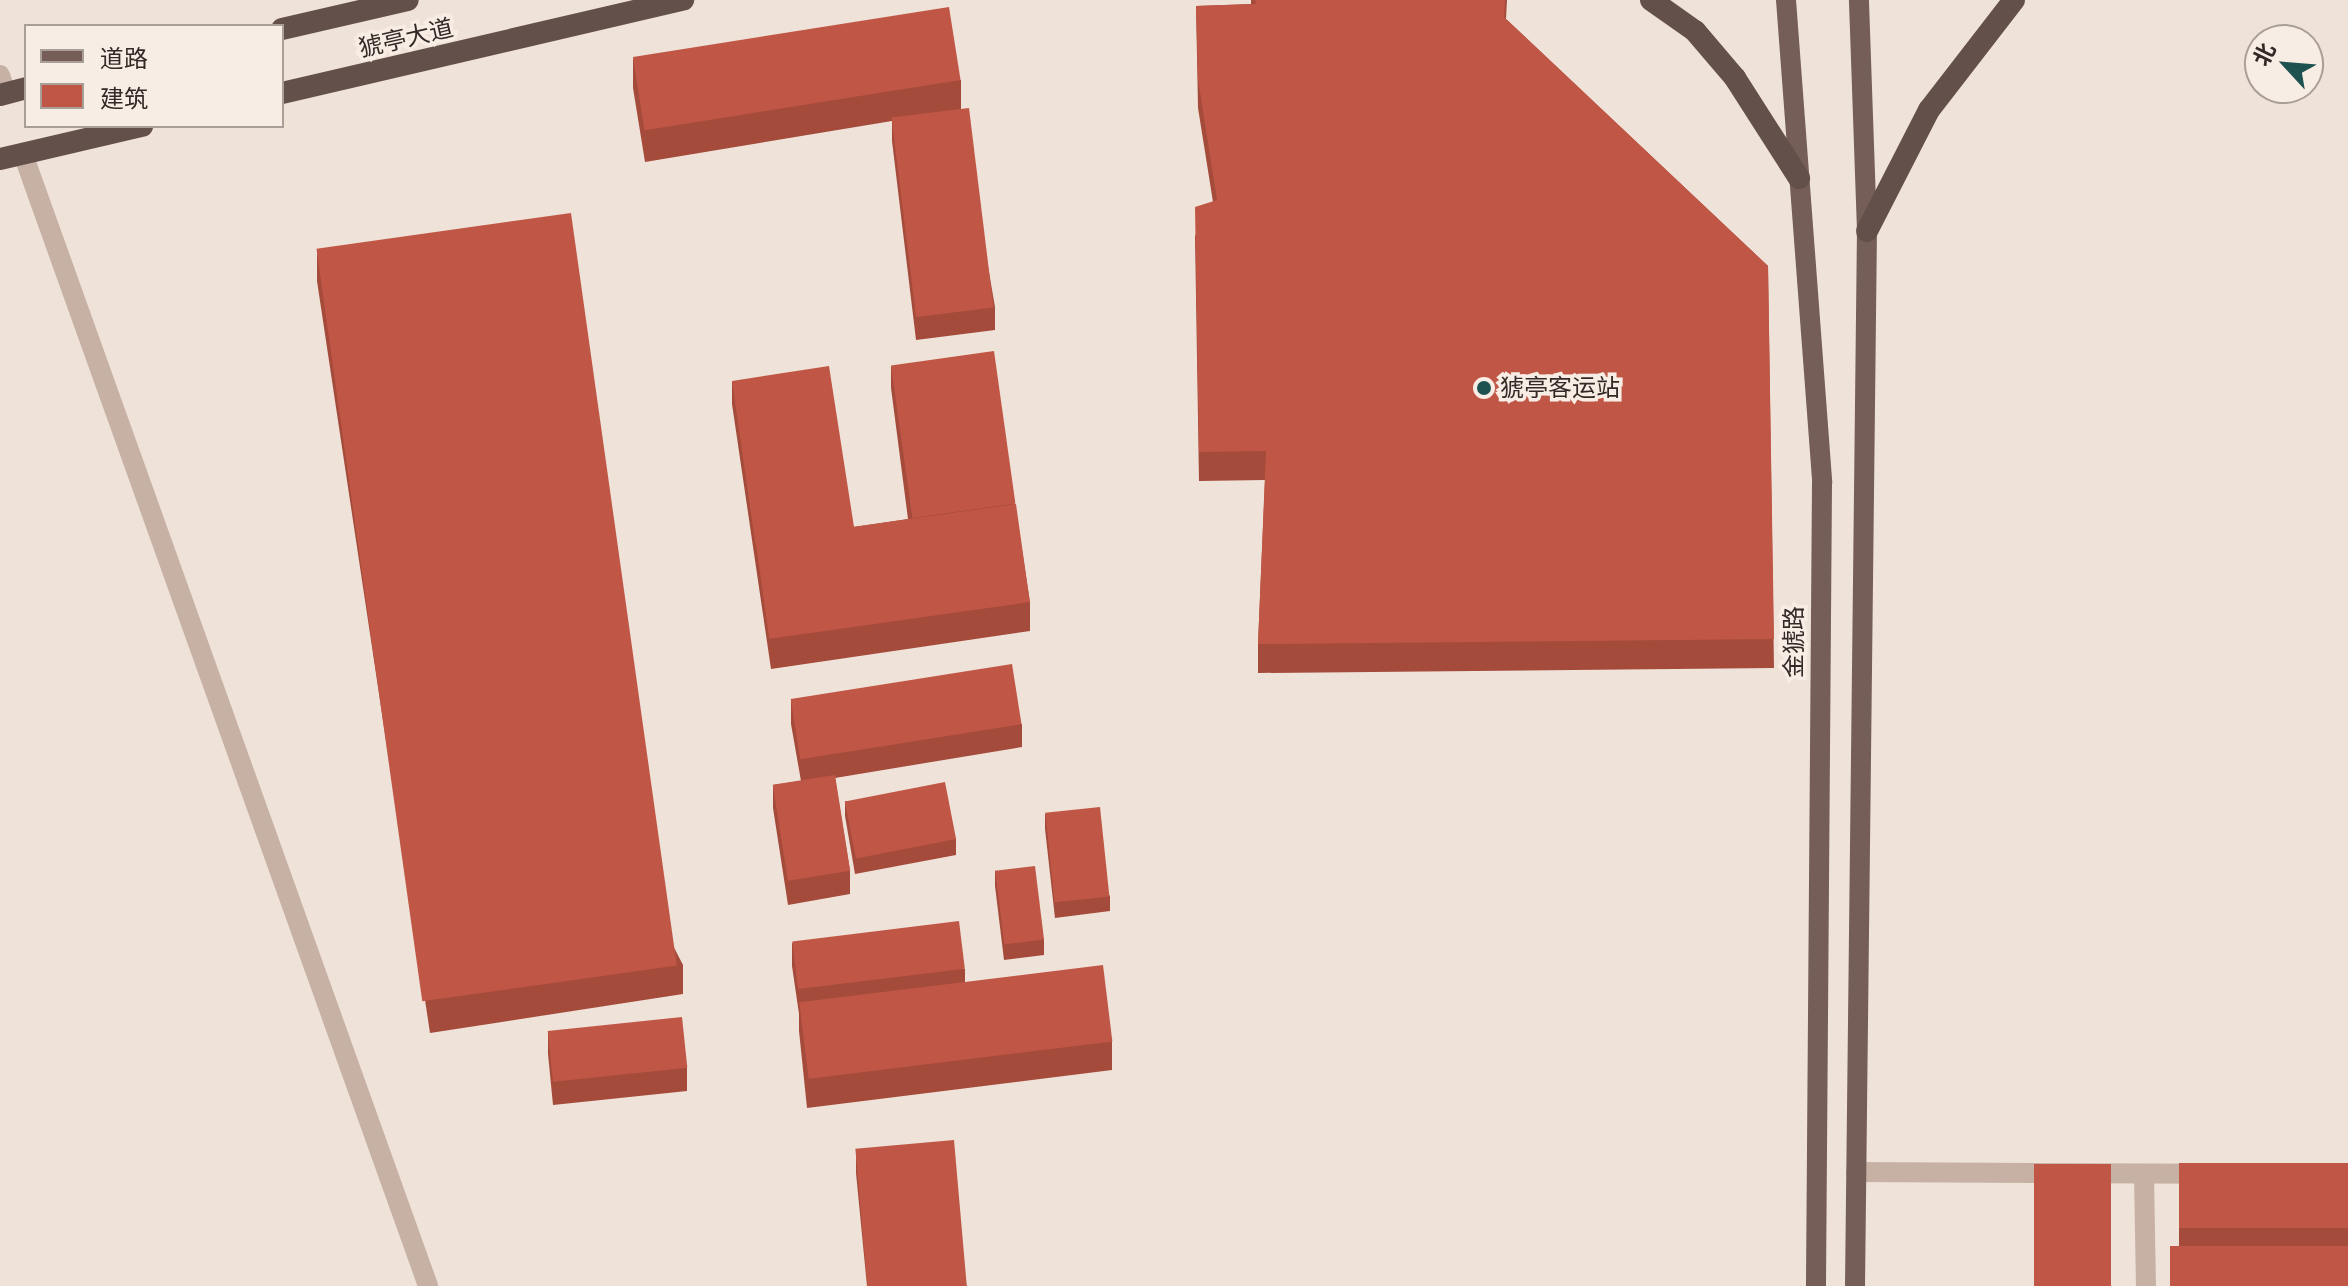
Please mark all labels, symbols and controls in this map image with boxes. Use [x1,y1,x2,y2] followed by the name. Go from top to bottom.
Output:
[356,13,456,63] street label: 猇亭大道
[24,24,284,128] legend
[2244,24,2324,104] north arrow
[2247,38,2282,70] text: 北
[100,43,148,74] text: 道路
[100,83,148,114] text: 建筑
[1500,374,1620,402] place label: 猇亭客运站
[1475,379,1493,397] marker: 猇亭客运站
[1780,606,1808,678] street label: 金猇路

